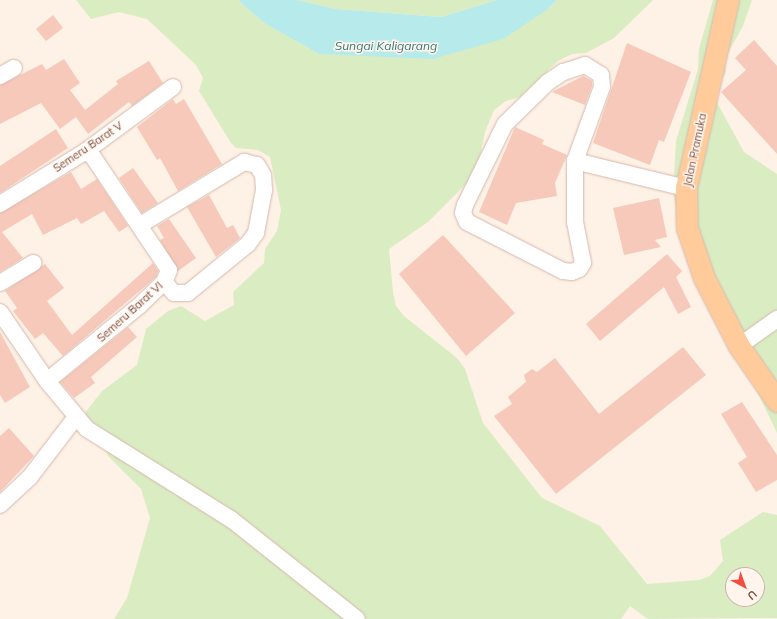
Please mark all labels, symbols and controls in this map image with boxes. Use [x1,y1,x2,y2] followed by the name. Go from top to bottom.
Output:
[335,39,437,53] water label: Sungai Kaligarang
[681,112,709,188] street label: Jalan Pramuka
[51,119,125,175] street label: Semeru Barat V
[95,279,165,345] street label: Semeru Barat VI
[725,567,765,607] north arrow
[745,587,760,603] text: U

